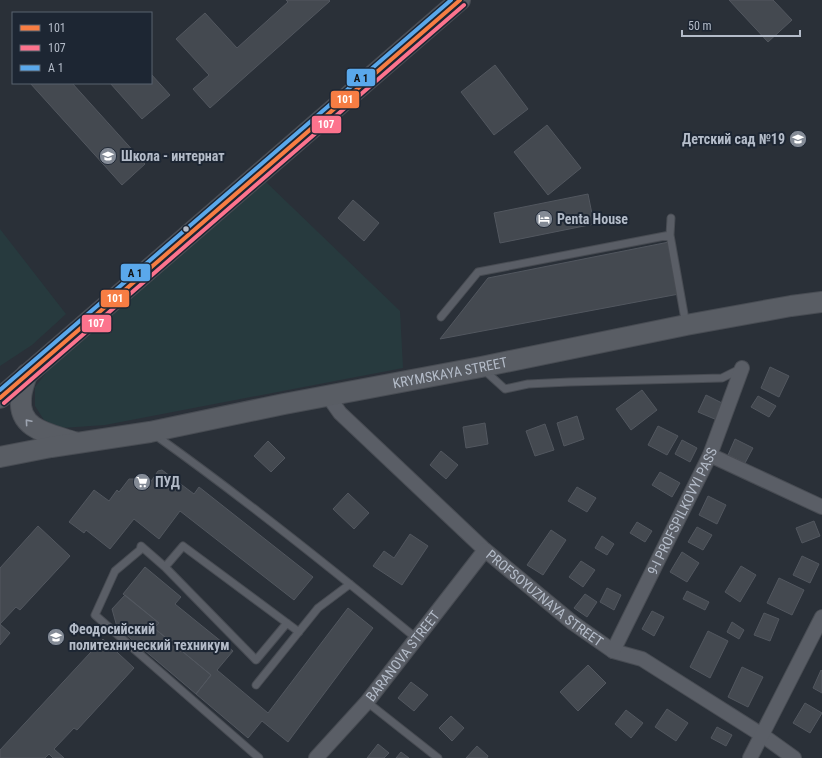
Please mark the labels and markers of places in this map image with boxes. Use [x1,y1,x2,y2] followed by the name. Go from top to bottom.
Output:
[788,129,808,149] school or university icon: Детский сад №19
[682,131,785,147] place label: Детский сад №19
[98,146,118,166] school or university icon: Школа - интернат
[121,148,225,164] place label: Школа - интернат
[534,209,554,229] hotel icon: Penta House
[557,211,628,227] place label: Penta House
[181,224,191,234] unlabelled marker
[132,472,152,492] supermarket icon: ПУД
[155,474,180,490] place label: ПУД
[69,621,230,653] place label: Феодосийский политехнический техникум
[46,627,66,647] school or university icon: Феодосийский политехнический техникум

